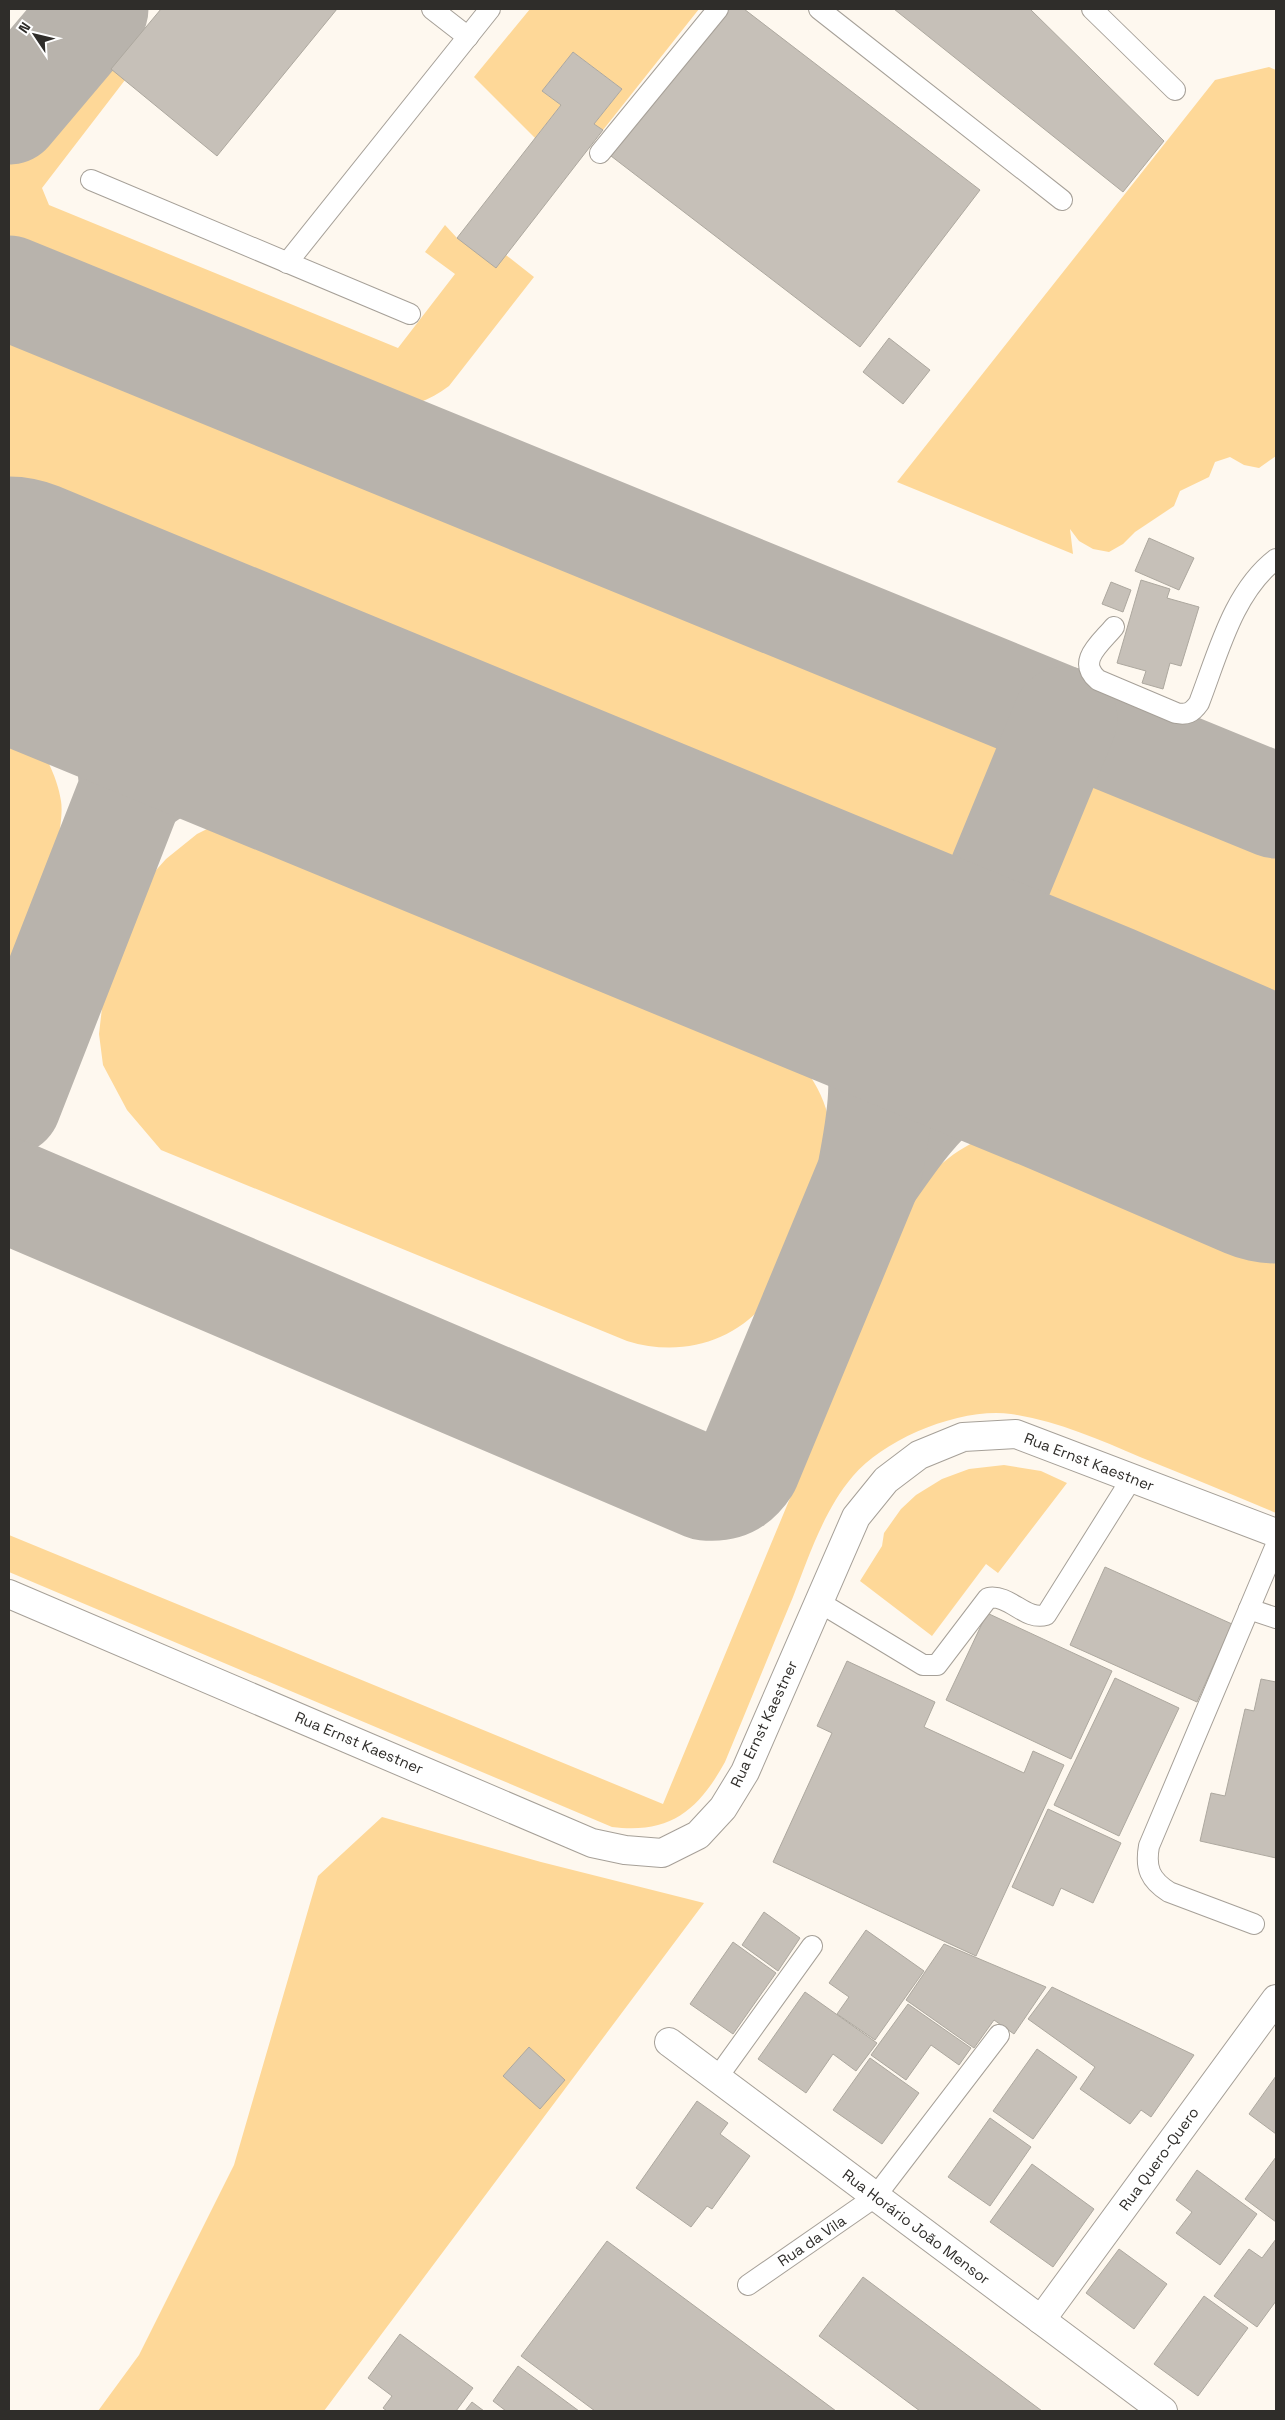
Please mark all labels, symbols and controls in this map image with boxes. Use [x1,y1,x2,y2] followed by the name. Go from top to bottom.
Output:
[10,10,60,60] north arrow
[14,19,34,37] text: N
[1021,1428,1157,1495] street label: Rua Ernst Kaestner
[726,1657,801,1790] street label: Rua Ernst Kaestner
[292,1707,427,1778] street label: Rua Ernst Kaestner
[1115,2103,1203,2214] street label: Rua Quero-Quero
[839,2165,994,2289] street label: Rua Horário João Mensor
[774,2211,850,2270] street label: Rua da Vila

